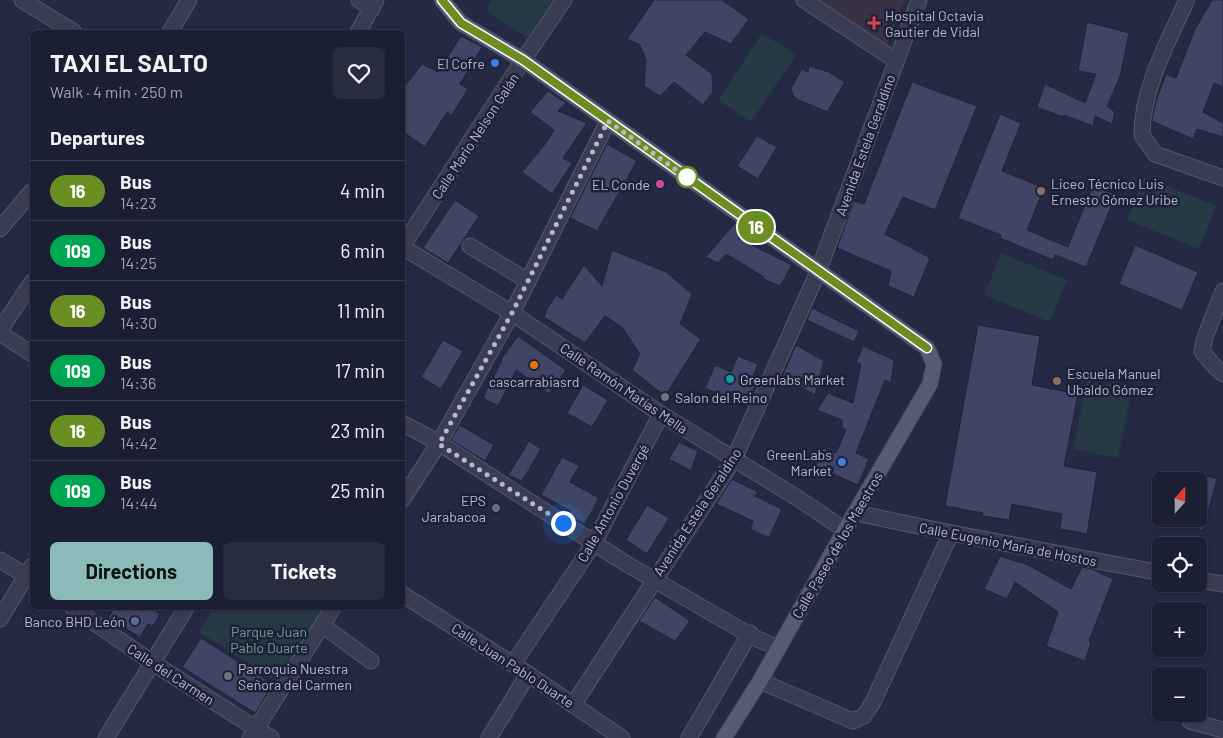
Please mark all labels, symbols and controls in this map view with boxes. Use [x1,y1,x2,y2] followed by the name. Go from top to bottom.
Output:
[885,7,984,40] place label: Hospital Octavia Gautier de Vidal
[867,16,881,30] marker: Hospital Octavia Gautier de Vidal
[333,47,385,99] button: heart
[50,48,208,77] text: TAXI EL SALTO
[437,55,485,72] place label: El Cofre
[489,57,501,69] marker: El Cofre
[428,70,522,202] street label: Calle Mario Nelson Galán
[832,72,898,218] street label: Avenida Estela Geraldino
[50,82,183,101] text: Walk · 4 min · 250 m
[50,126,145,149] text: Departures
[676,166,698,188] unlabelled marker
[120,170,152,193] text: Bus
[1051,175,1178,208] place label: Liceo Técnico Luis Ernesto Gómez Uribe
[592,176,650,193] place label: EL Conde
[654,178,666,190] marker: EL Conde
[340,179,385,202] text: 4 min
[69,180,86,202] text: 16
[1035,185,1047,197] marker: Liceo Técnico Luis Ernesto Gómez Uribe
[120,193,157,212] text: 14:23
[734,211,778,243] line badge: 16
[748,216,764,238] text: 16
[120,230,152,253] text: Bus
[341,239,385,262] text: 6 min
[64,240,91,262] text: 109
[120,253,157,272] text: 14:25
[120,290,152,313] text: Bus
[337,299,385,322] text: 11 min
[69,300,86,322] text: 16
[120,313,157,332] text: 14:30
[557,339,691,437] street label: Calle Ramón Matías Mella
[120,350,152,373] text: Bus
[335,359,385,382] text: 17 min
[528,359,540,371] marker: cascarrabiasrd
[64,360,91,382] text: 109
[1067,365,1161,398] place label: Escuela Manuel Ubaldo Gómez
[740,371,845,388] place label: Greenlabs Market
[120,373,156,392] text: 14:36
[489,373,579,390] place label: cascarrabiasrd
[724,373,736,385] marker: Greenlabs Market
[1051,375,1063,387] marker: Escuela Manuel Ubaldo Gómez
[675,389,767,406] place label: Salon del Reino
[659,391,671,403] marker: Salon del Reino
[120,410,152,433] text: Bus
[331,419,385,442] text: 23 min
[69,420,86,442] text: 16
[120,433,157,452] text: 14:42
[574,441,652,565] street label: Calle Antonio Duvergé
[649,445,745,579] street label: Avenida Estela Geraldino
[766,446,832,479] place label: GreenLabs Market
[836,456,848,468] marker: GreenLabs Market
[788,469,886,621] street label: Calle Paseo de los Maestros
[120,470,152,493] text: Bus
[1152,472,1208,528] north arrow
[1152,472,1207,722] map controls
[330,479,385,502] text: 25 min
[64,480,91,502] text: 109
[422,492,486,525] place label: EPS Jarabacoa
[120,493,157,512] text: 14:44
[490,502,502,514] marker: EPS Jarabacoa
[551,511,576,536] your location
[918,518,1099,570] street label: Calle Eugenio María de Hostos
[1152,537,1207,592] button: locate
[50,542,213,600] button: Directions
[223,542,385,600] button: Tickets
[1152,602,1207,657] button: +
[24,613,125,630] place label: Banco BHD León
[129,615,141,627] marker: Banco BHD León
[448,619,578,711] street label: Calle Juan Pablo Duarte
[230,623,308,656] park label: Parque Juan Pablo Duarte
[124,639,218,709] street label: Calle del Carmen
[238,660,352,693] place label: Parroquia Nuestra Señora del Carmen
[1152,667,1207,722] button: −
[222,670,234,682] marker: Parroquia Nuestra Señora del Carmen

